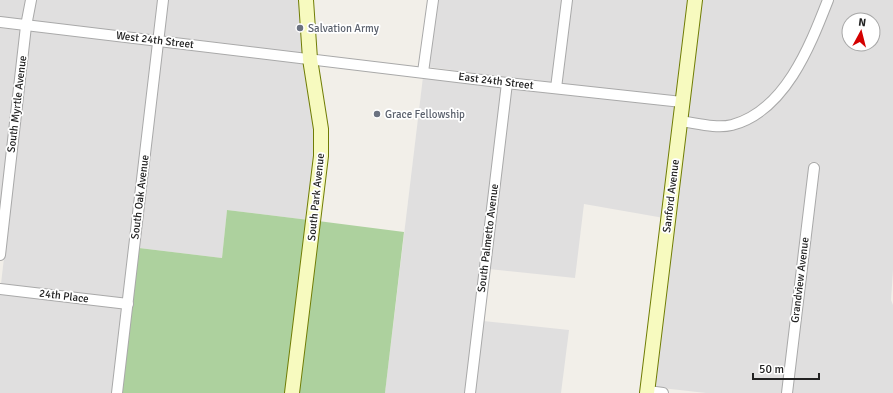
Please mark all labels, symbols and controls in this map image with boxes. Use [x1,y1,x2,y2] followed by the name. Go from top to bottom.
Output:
[841,12,881,52] north arrow
[858,16,867,29] text: N
[308,22,380,35] place label: Salvation Army
[295,23,305,33] marker: Salvation Army
[115,29,195,51] street label: West 24th Street
[5,55,29,153] street label: South Myrtle Avenue
[458,70,534,92] street label: East 24th Street
[385,108,465,121] place label: Grace Fellowship
[372,109,382,119] marker: Grace Fellowship
[305,153,327,241] street label: South Park Avenue
[128,154,152,240] street label: South Oak Avenue
[660,159,682,233] street label: Sanford Avenue
[475,183,501,293] street label: South Palmetto Avenue
[788,236,812,324] street label: Grandview Avenue
[38,287,90,305] street label: 24th Place
[753,355,819,381] scale bar
[759,362,784,377] text: 50 m

